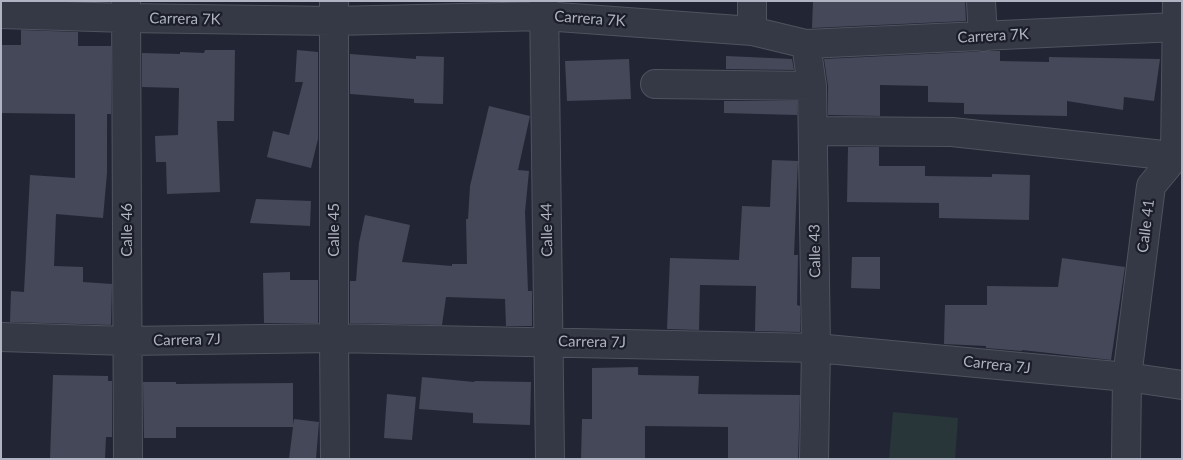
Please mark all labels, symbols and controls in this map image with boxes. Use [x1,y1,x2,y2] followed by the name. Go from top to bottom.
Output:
[554,8,626,30] street label: Carrera 7K
[149,9,221,29] street label: Carrera 7K
[957,25,1029,47] street label: Carrera 7K
[1134,198,1158,254] street label: Calle 41
[118,203,136,257] street label: Calle 46
[325,203,343,257] street label: Calle 45
[538,203,556,257] street label: Calle 44
[806,224,824,278] street label: Calle 43
[153,330,221,350] street label: Carrera 7J
[558,332,626,352] street label: Carrera 7J
[962,353,1032,377] street label: Carrera 7J

